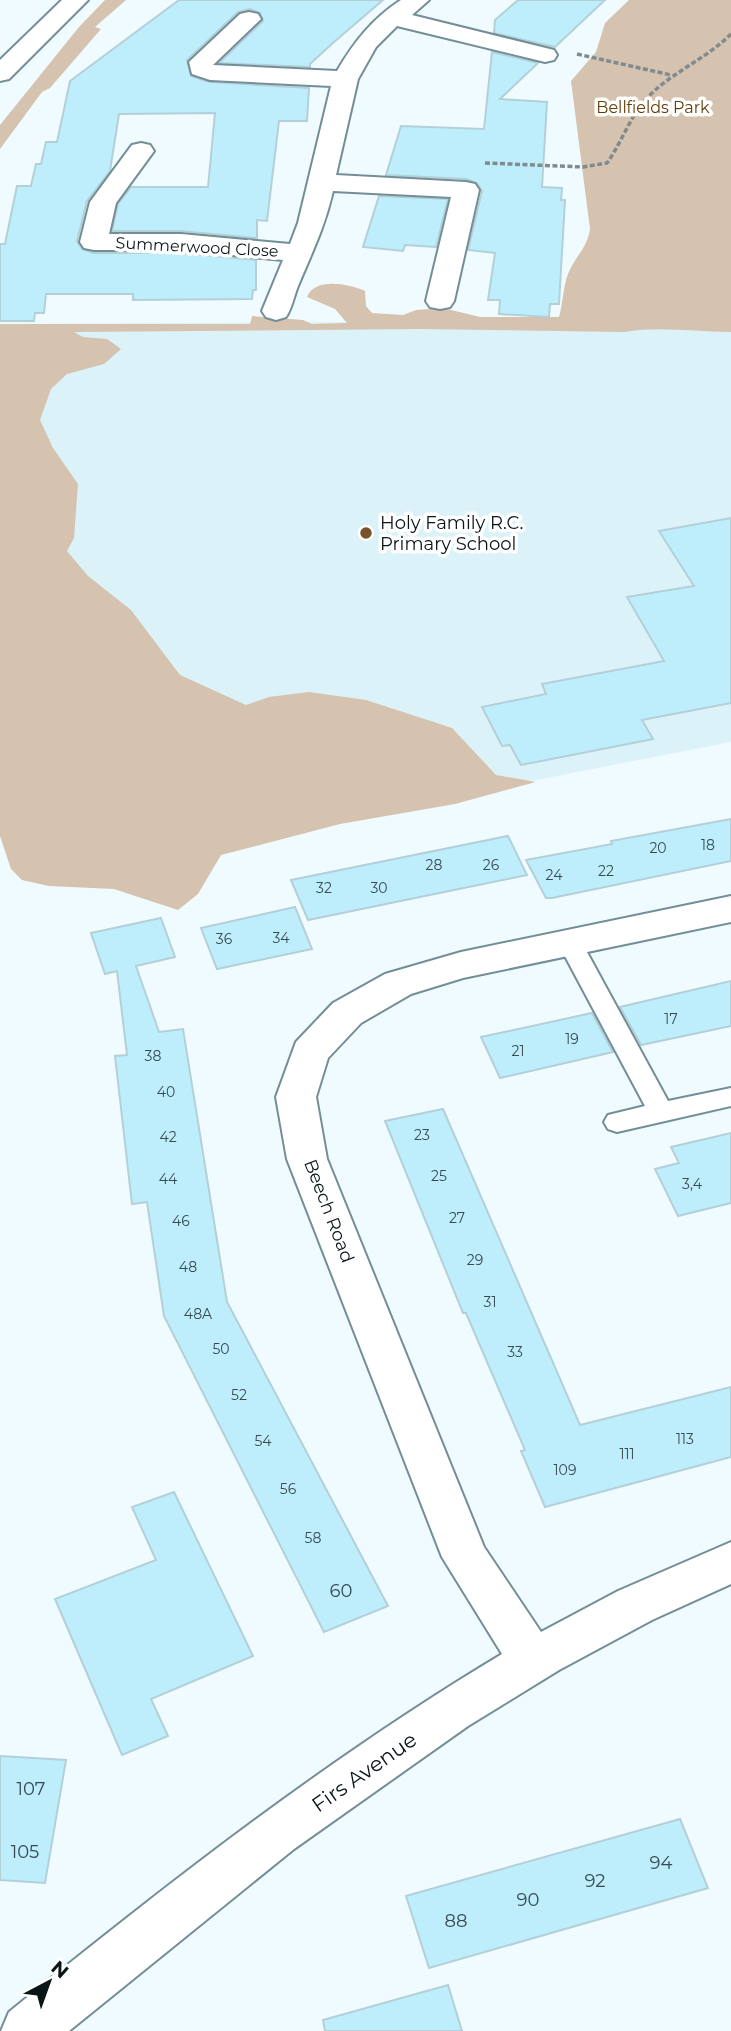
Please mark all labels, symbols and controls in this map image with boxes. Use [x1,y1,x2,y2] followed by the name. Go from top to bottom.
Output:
[596,98,710,117] park label: Bellfields Park
[115,233,279,261] street label: Summerwood Close
[380,512,523,555] place label: Holy Family R.C. Primary School
[358,525,374,541] marker: Holy Family R.C. Primary School
[701,836,715,854] house number: 18
[649,839,667,857] house number: 20
[426,856,443,874] house number: 28
[483,856,500,874] house number: 26
[598,862,614,880] house number: 22
[546,866,563,884] house number: 24
[316,879,332,897] house number: 32
[370,879,388,897] house number: 30
[272,929,290,947] house number: 34
[216,930,233,948] house number: 36
[664,1010,678,1028] house number: 17
[565,1030,579,1048] house number: 19
[511,1042,525,1060] house number: 21
[145,1047,161,1065] house number: 38
[157,1083,175,1101] house number: 40
[414,1126,430,1144] house number: 23
[159,1128,177,1146] house number: 42
[299,1156,359,1266] street label: Beech Road
[431,1167,447,1185] house number: 25
[159,1170,178,1188] house number: 44
[682,1175,703,1193] house number: 3,4
[449,1209,465,1227] house number: 27
[172,1212,190,1230] house number: 46
[467,1251,483,1269] house number: 29
[179,1258,197,1276] house number: 48
[484,1293,496,1311] house number: 31
[184,1305,213,1323] house number: 48A
[212,1340,230,1358] house number: 50
[507,1343,523,1361] house number: 33
[231,1386,247,1404] house number: 52
[676,1430,694,1448] house number: 113
[254,1432,272,1450] house number: 54
[619,1445,635,1463] house number: 111
[554,1461,576,1479] house number: 109
[280,1480,297,1498] house number: 56
[305,1529,321,1547] house number: 58
[330,1580,352,1602] house number: 60
[307,1727,421,1817] street label: Firs Avenue
[17,1778,45,1800] house number: 107
[11,1841,39,1863] house number: 105
[650,1852,673,1874] house number: 94
[584,1870,606,1892] house number: 92
[517,1889,539,1911] house number: 90
[445,1910,467,1932] house number: 88
[14,1947,84,2017] north arrow
[46,1956,73,1983] text: N

